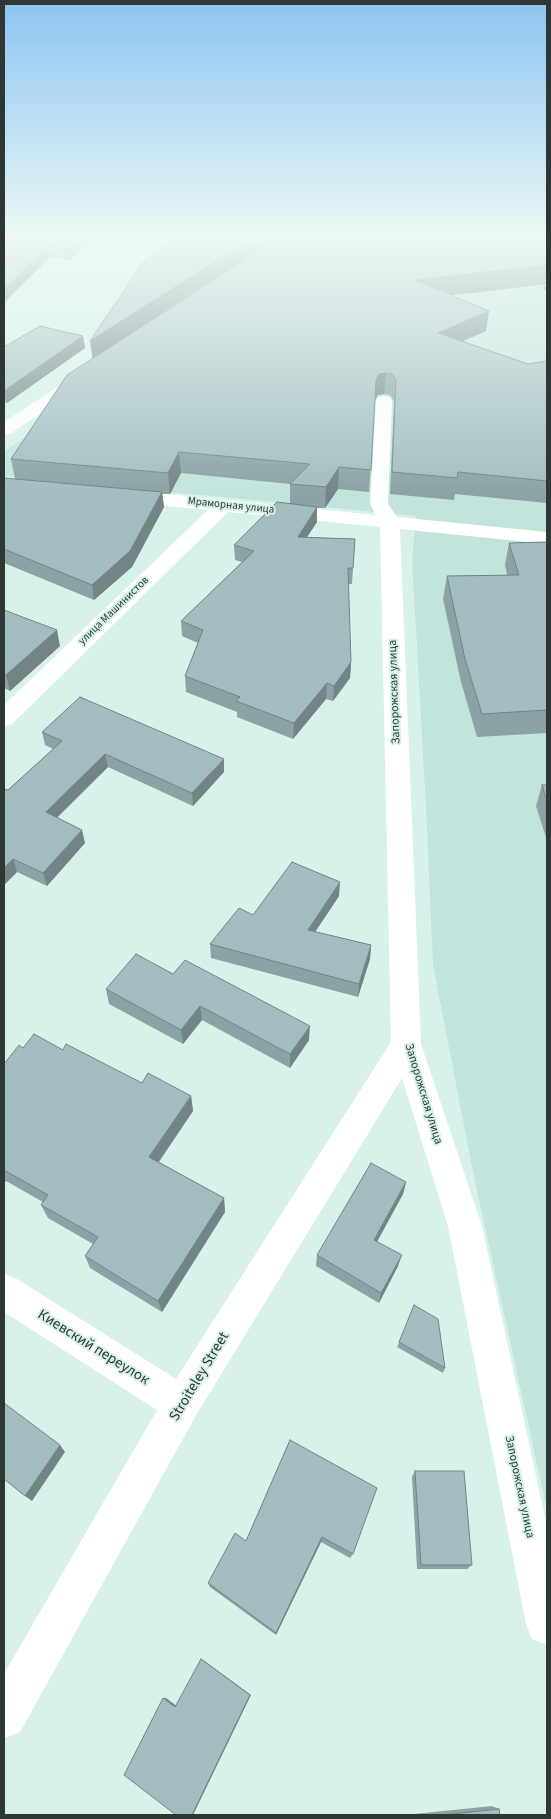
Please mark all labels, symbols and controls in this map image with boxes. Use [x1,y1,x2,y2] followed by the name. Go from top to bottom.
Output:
[187,495,275,517] street label: Мраморная улица
[76,574,152,648] street label: улица Машинистов
[386,640,404,744] street label: Запорожская улица
[401,1042,445,1146] street label: Запорожская улица
[34,1306,152,1390] street label: Киевский переулок
[166,1329,234,1425] street label: Stroiteley Street
[501,1434,537,1540] street label: Запорожская улица

